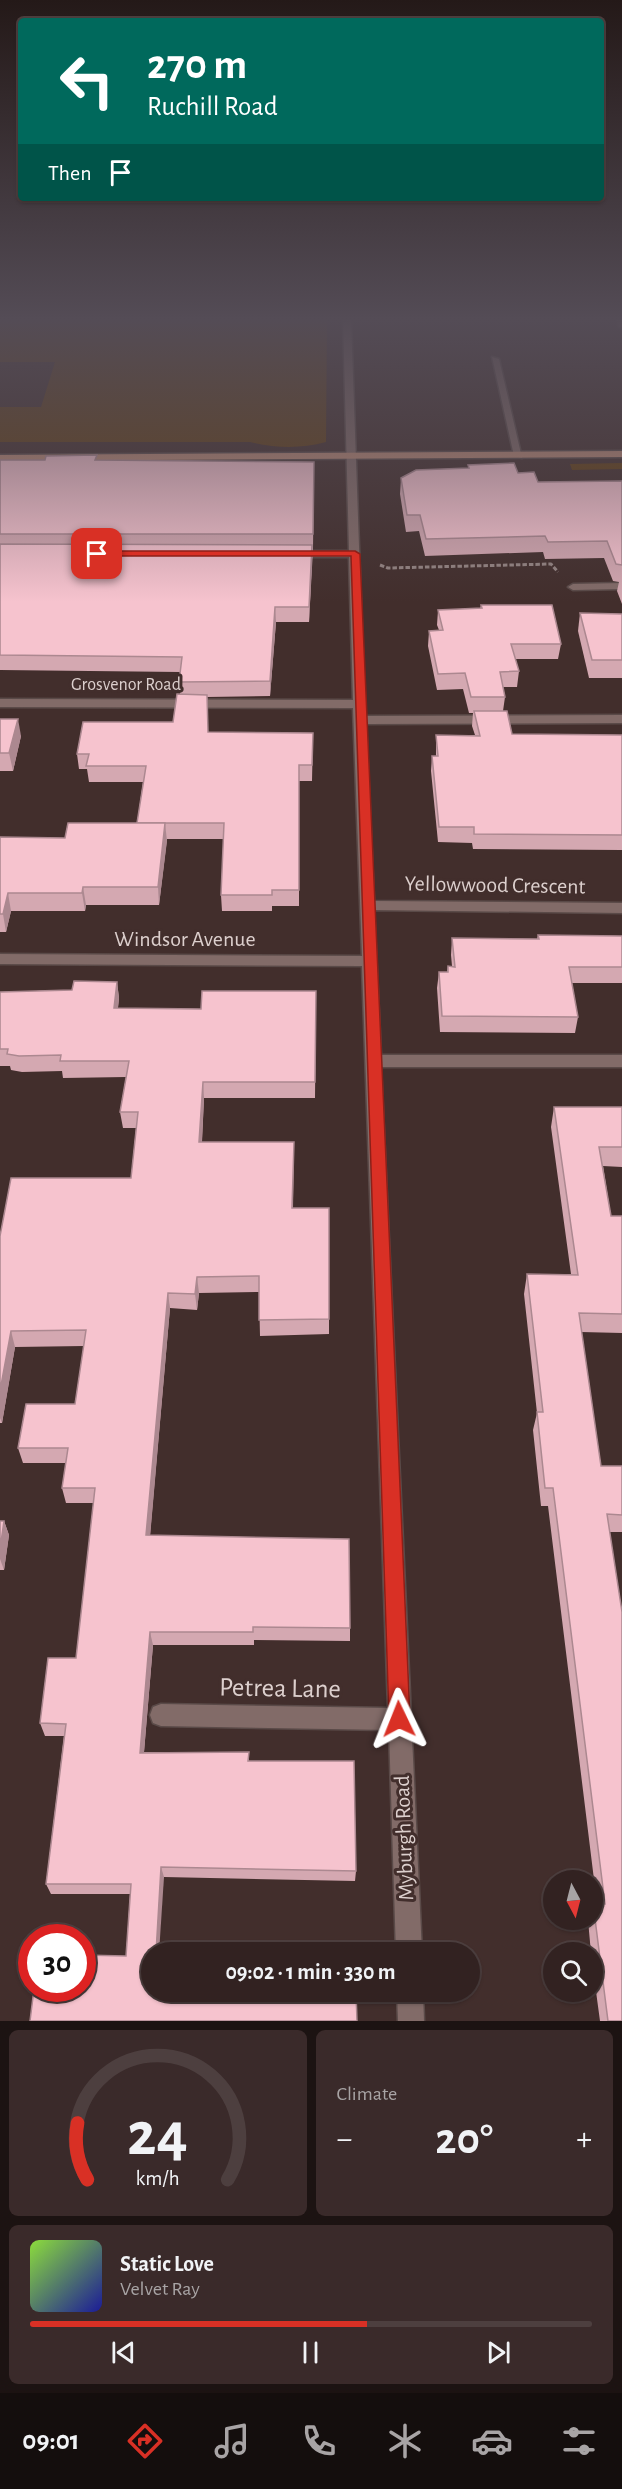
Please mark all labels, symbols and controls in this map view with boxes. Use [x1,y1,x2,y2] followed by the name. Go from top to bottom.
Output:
[48,42,126,120] icon: left
[147,44,247,86] text: 270 m
[147,93,278,120] text: Ruchill Road
[104,156,137,189] icon: arrive
[48,162,92,184] text: Then
[71,528,122,579] pin
[80,537,113,570] icon: arrive
[71,676,181,694] street label: Grosvenor Road
[404,872,586,898] street label: Yellowwood Crescent
[114,928,256,950] street label: Windsor Avenue
[219,1673,341,1703] street label: Petrea Lane
[367,1687,431,1751] position arrow
[391,1775,417,1901] street label: Myburgh Road
[543,1870,603,1930] north arrow
[543,1870,603,2002] map controls
[18,1924,96,2002] speed limit sign: 30
[543,1942,603,2002] button: search
[225,1961,396,1983] text: 09:02 · 1 min · 330 m
[337,2084,397,2104] text: Climate
[127,2104,188,2166] text: 24
[435,2117,493,2162] text: 20°
[337,2123,352,2156] text: −
[576,2123,592,2156] text: +
[136,2168,180,2189] text: km/h
[120,2253,214,2275] text: Static Love
[120,2279,200,2299] text: Velvet Ray
[107,2336,140,2369] icon: previous
[294,2336,327,2369] icon: pause
[482,2336,515,2369] icon: next
[124,2420,166,2462] icon: directions
[211,2420,253,2462] icon: music
[298,2420,340,2462] icon: phone
[384,2420,426,2462] icon: climate
[471,2420,513,2462] icon: car
[558,2420,600,2462] icon: filters
[22,2427,79,2454] text: 09:01

